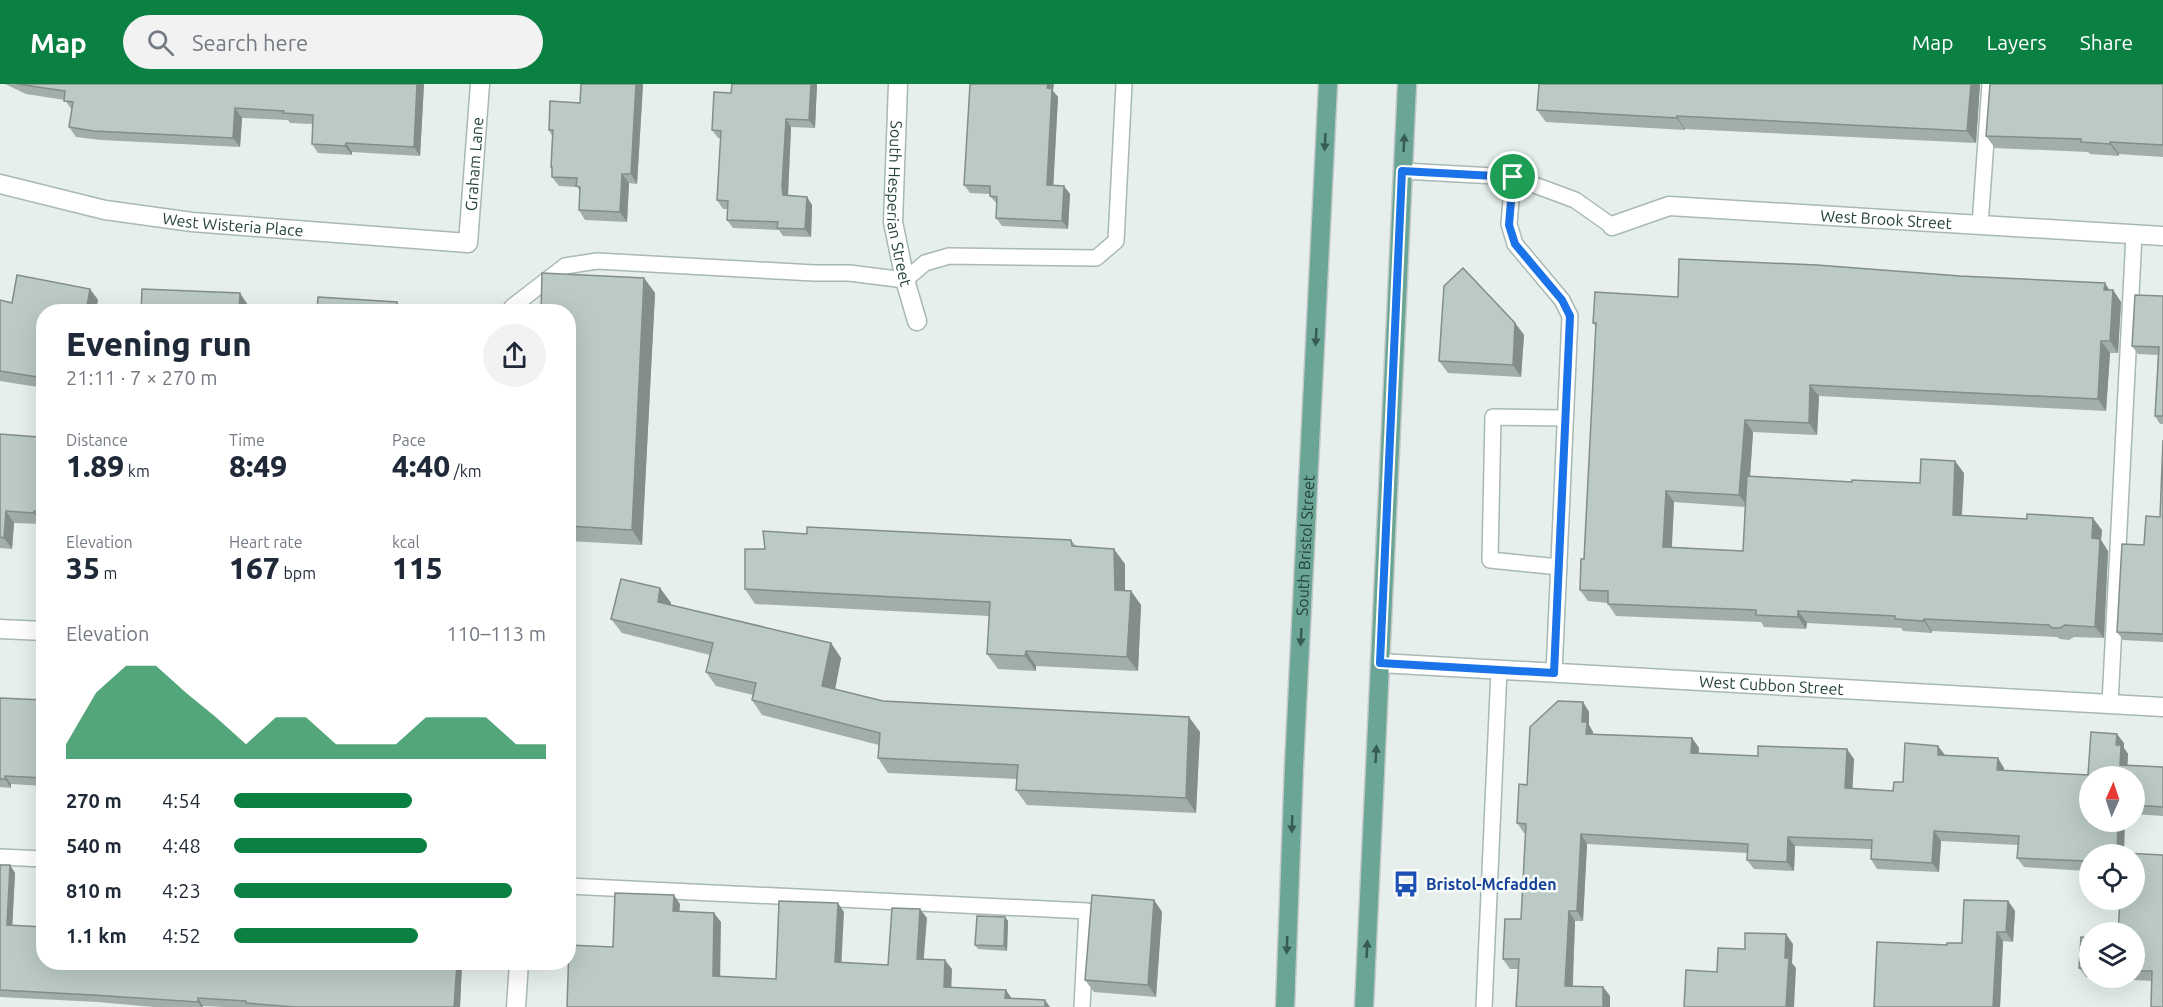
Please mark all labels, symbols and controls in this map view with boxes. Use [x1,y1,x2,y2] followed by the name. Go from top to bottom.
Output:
[123,15,543,69] search box
[144,26,177,59] icon: search
[30,27,87,58] text: Map
[192,30,308,55] text: Search here
[1912,30,1953,54] text: Map
[1986,30,2047,54] text: Layers
[2080,30,2133,54] text: Share
[461,116,486,212] street label: Graham Lane
[884,120,916,289] street label: South Hesperian Street
[1321,133,1330,152] one-way arrow
[1399,133,1408,152] one-way arrow
[1487,151,1538,202] pin
[1496,160,1529,193] icon: arrive
[1820,206,1953,232] street label: West Brook Street
[161,209,304,239] street label: West Wisteria Place
[483,324,546,387] button: share
[66,325,252,362] text: Evening run
[1311,328,1320,347] one-way arrow
[66,366,218,389] text: 21:11 · 7 × 270 m
[66,431,128,449] text: Distance
[229,431,265,449] text: Time
[392,431,426,449] text: Pace
[66,449,124,483] text: 1.89
[229,449,287,483] text: 8:49
[392,449,450,483] text: 4:40
[124,462,150,480] text: km
[450,462,482,480] text: /km
[1292,474,1318,616] street label: South Bristol Street
[66,533,133,551] text: Elevation
[229,533,303,551] text: Heart rate
[392,533,420,551] text: kcal
[66,551,100,585] text: 35
[229,551,280,585] text: 167
[392,551,443,585] text: 115
[100,564,117,582] text: m
[280,564,316,582] text: bpm
[66,622,149,645] text: Elevation
[447,622,546,645] text: 110–113 m
[1296,627,1305,646] one-way arrow
[1699,672,1845,698] street label: West Cubbon Street
[1371,744,1380,763] one-way arrow
[2079,766,2145,832] north arrow
[2079,766,2145,988] map controls
[66,789,122,812] text: 270 m
[162,789,201,812] text: 4:54
[1287,815,1297,834] one-way arrow
[66,834,122,857] text: 540 m
[162,834,201,857] text: 4:48
[2079,844,2145,910] button: locate
[1391,869,1421,899] bus stop icon: Bristol-Mcfadden
[1426,875,1557,893] place label: Bristol-Mcfadden
[66,879,122,902] text: 810 m
[162,879,201,902] text: 4:23
[2079,922,2145,988] button: layers
[66,924,127,947] text: 1.1 km
[162,924,201,947] text: 4:52
[1283,935,1292,954] one-way arrow
[1362,939,1371,958] one-way arrow

